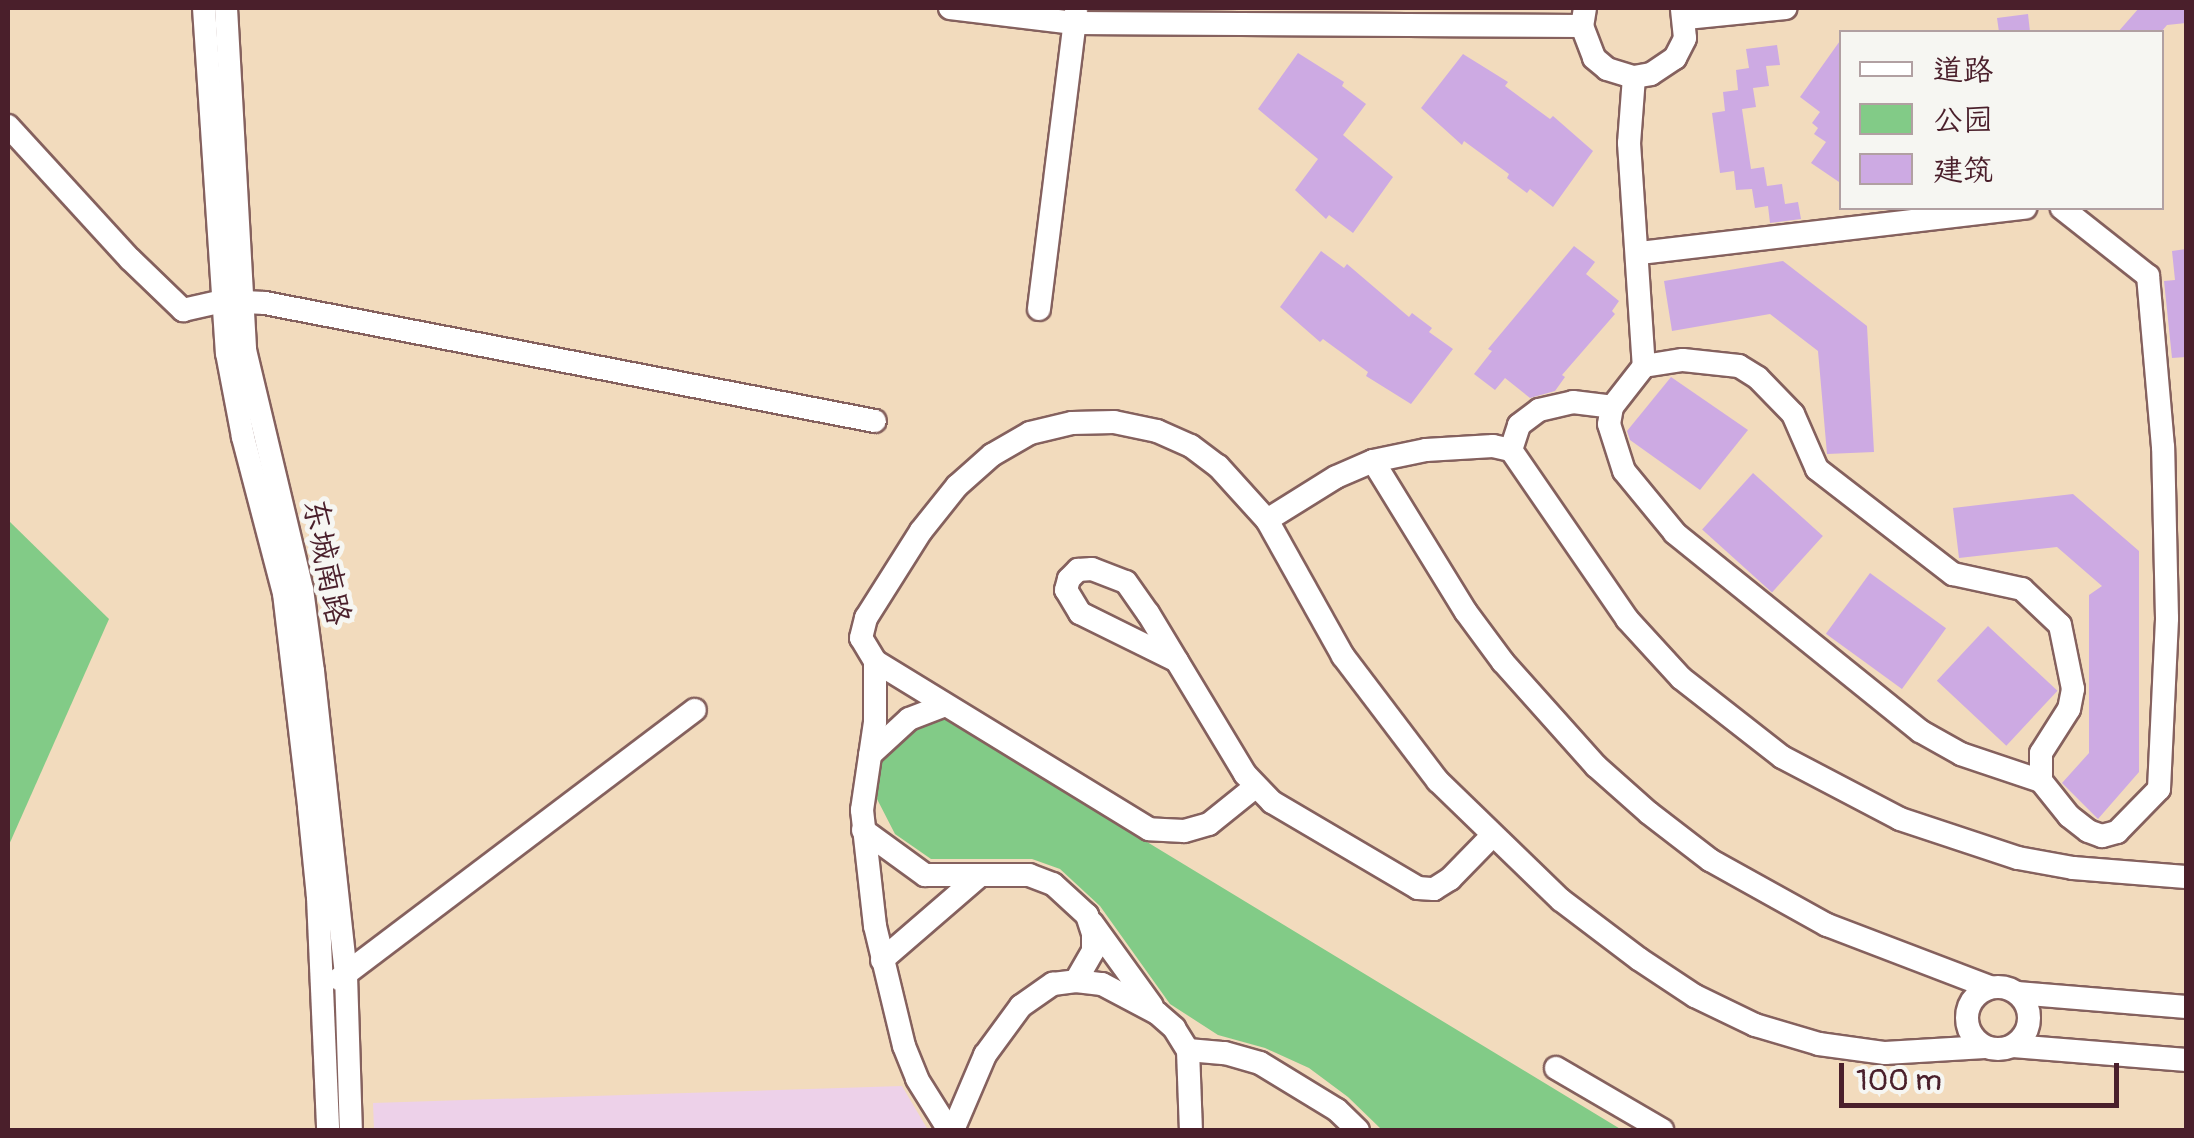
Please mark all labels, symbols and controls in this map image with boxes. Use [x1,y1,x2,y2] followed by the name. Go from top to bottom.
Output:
[1839,30,2164,210] legend
[1933,52,1993,89] text: 道路
[1933,102,1993,139] text: 公园
[1933,152,1993,189] text: 建筑
[295,496,357,628] street label: 东城南路
[1844,1043,2124,1105] scale bar
[1856,1062,1942,1099] text: 100 m

